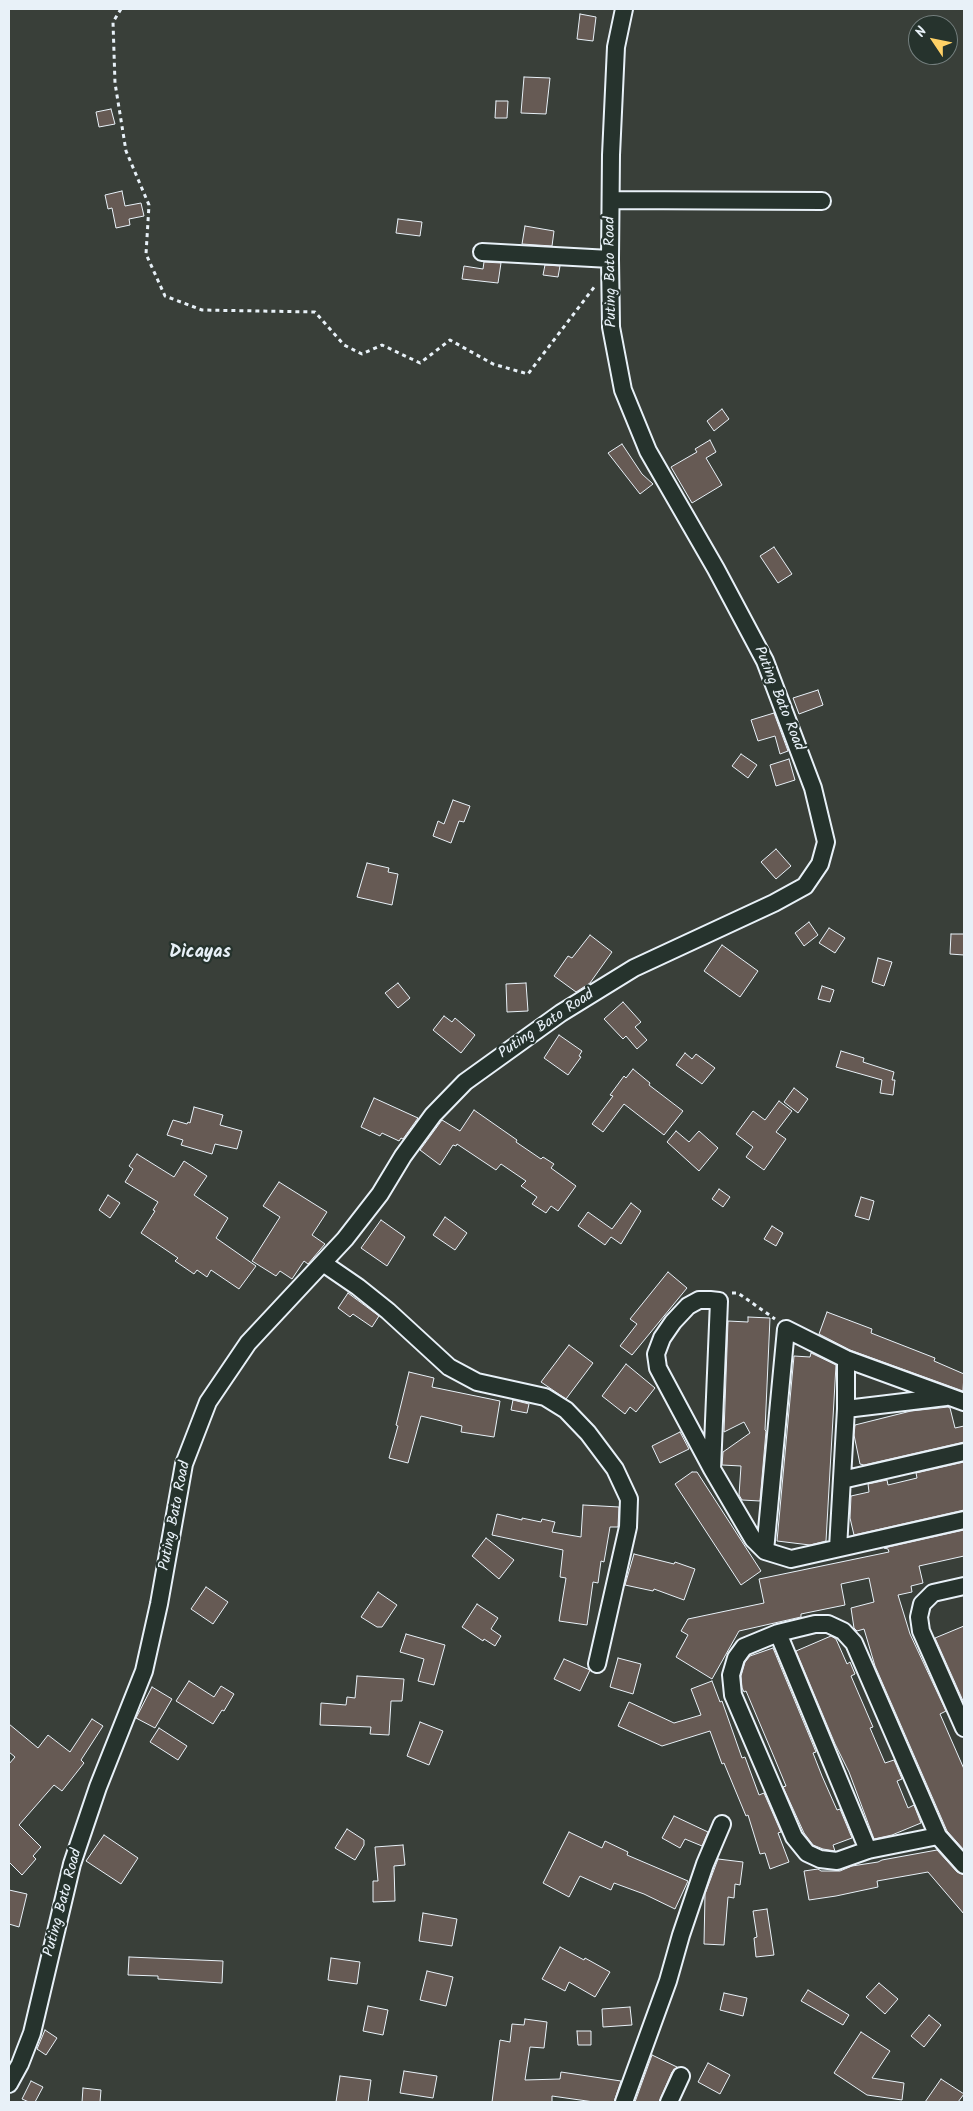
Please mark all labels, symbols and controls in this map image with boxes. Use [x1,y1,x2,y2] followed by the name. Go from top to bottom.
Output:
[908,15,958,65] north arrow
[910,22,933,42] text: N
[602,216,622,328] street label: Puting Bato Road
[749,644,807,754] street label: Puting Bato Road
[169,943,231,965] district label: Dicayas
[496,986,598,1064] street label: Puting Bato Road
[157,1460,195,1572] street label: Puting Bato Road
[41,1847,87,1959] street label: Puting Bato Road

